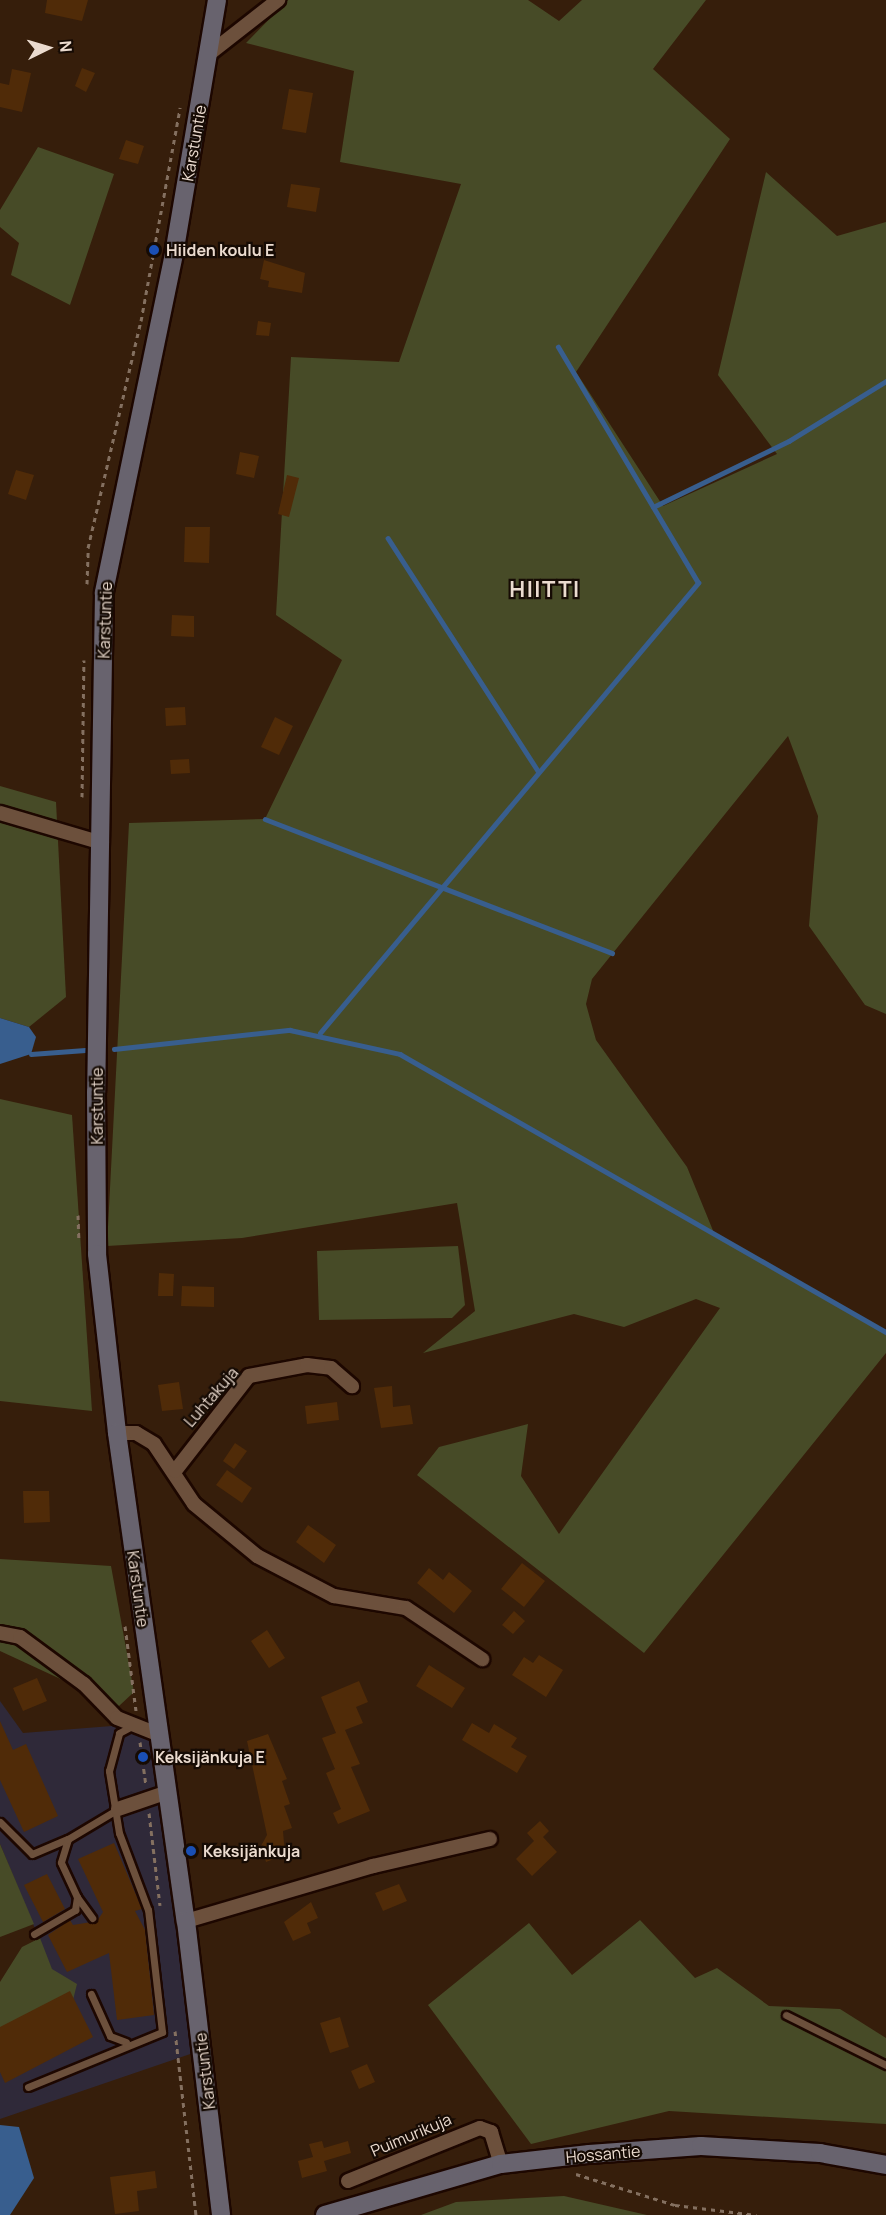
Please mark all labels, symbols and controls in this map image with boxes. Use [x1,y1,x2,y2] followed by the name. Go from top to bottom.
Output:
[18,18,78,78] north arrow
[54,40,77,53] text: N
[178,103,210,183] street label: Karstuntie
[166,240,274,260] place label: Hiiden koulu E
[147,243,161,257] marker: Hiiden koulu E
[509,577,581,603] district label: HIITTI
[94,581,116,659] street label: Karstuntie
[87,1067,107,1145] street label: Karstuntie
[180,1363,242,1431] street label: Luhtakuja
[123,1549,153,1629] street label: Karstuntie
[155,1747,265,1767] place label: Keksijänkuja E
[136,1750,150,1764] marker: Keksijänkuja E
[203,1841,300,1861] place label: Keksijänkuja
[184,1844,198,1858] marker: Keksijänkuja
[191,2032,219,2110] street label: Karstuntie
[368,2109,454,2161] street label: Puimurikuja
[565,2141,641,2167] street label: Hossantie

